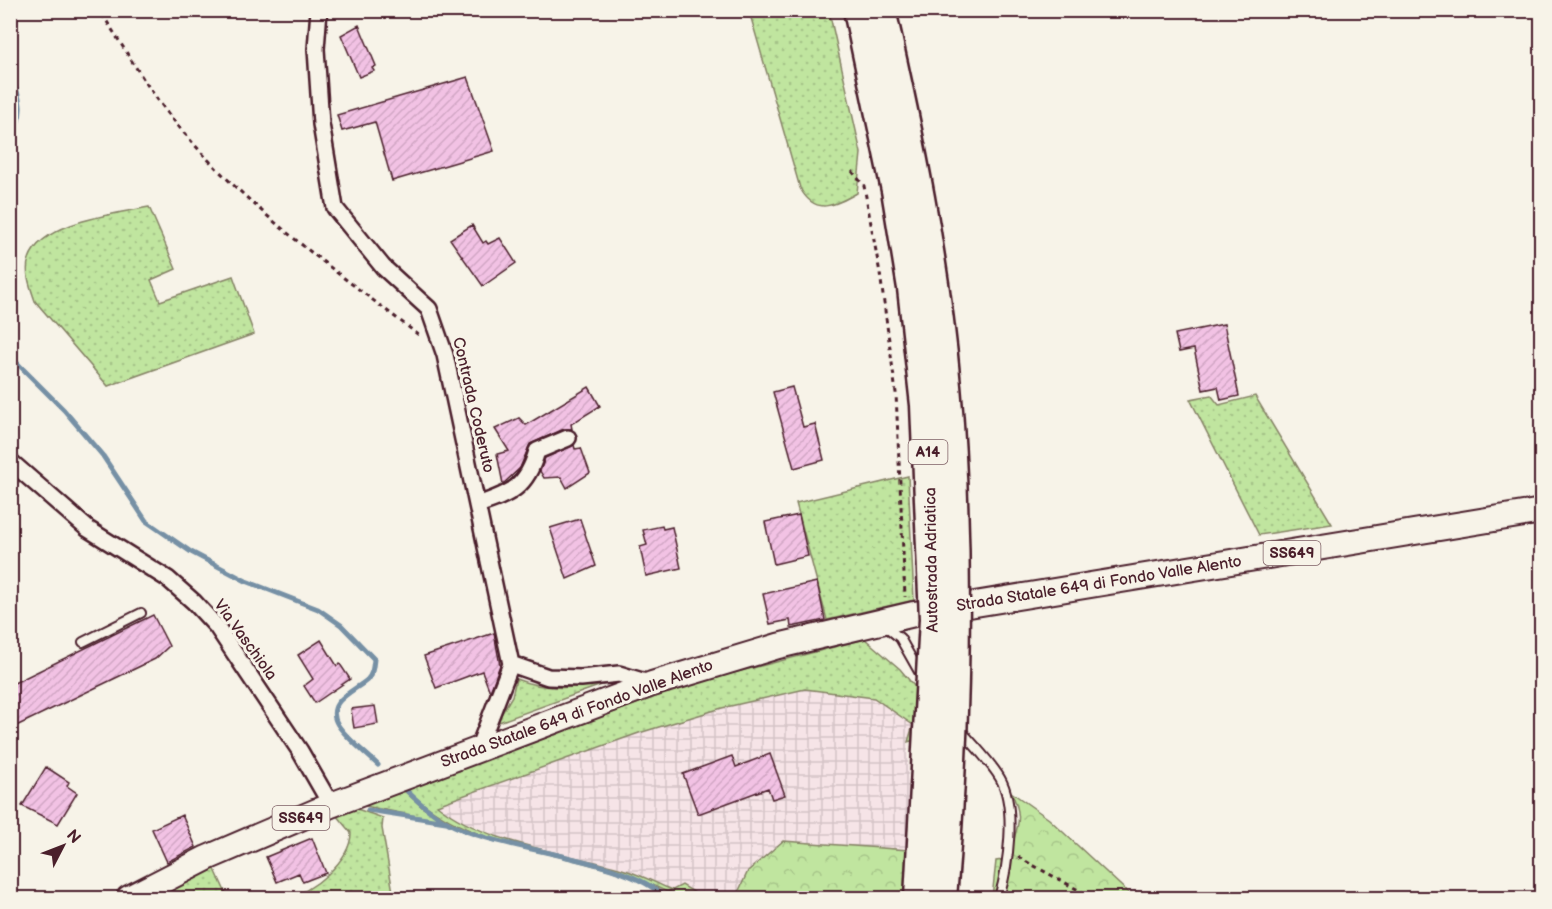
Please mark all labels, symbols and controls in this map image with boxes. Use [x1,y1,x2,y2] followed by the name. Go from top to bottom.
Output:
[448,335,498,475] street label: Contrada Coderuto
[908,440,948,464] road number: A14
[921,487,943,633] street label: Autostrada Adriatica
[1264,541,1320,565] road number: SS649
[955,552,1243,616] street label: Strada Statale 649 di Fondo Valle Alento
[209,596,281,684] street label: Via Vaschiola
[438,656,716,772] street label: Strada Statale 649 di Fondo Valle Alento
[272,806,330,830] road number: SS649
[33,816,93,876] north arrow
[62,826,84,848] text: N

